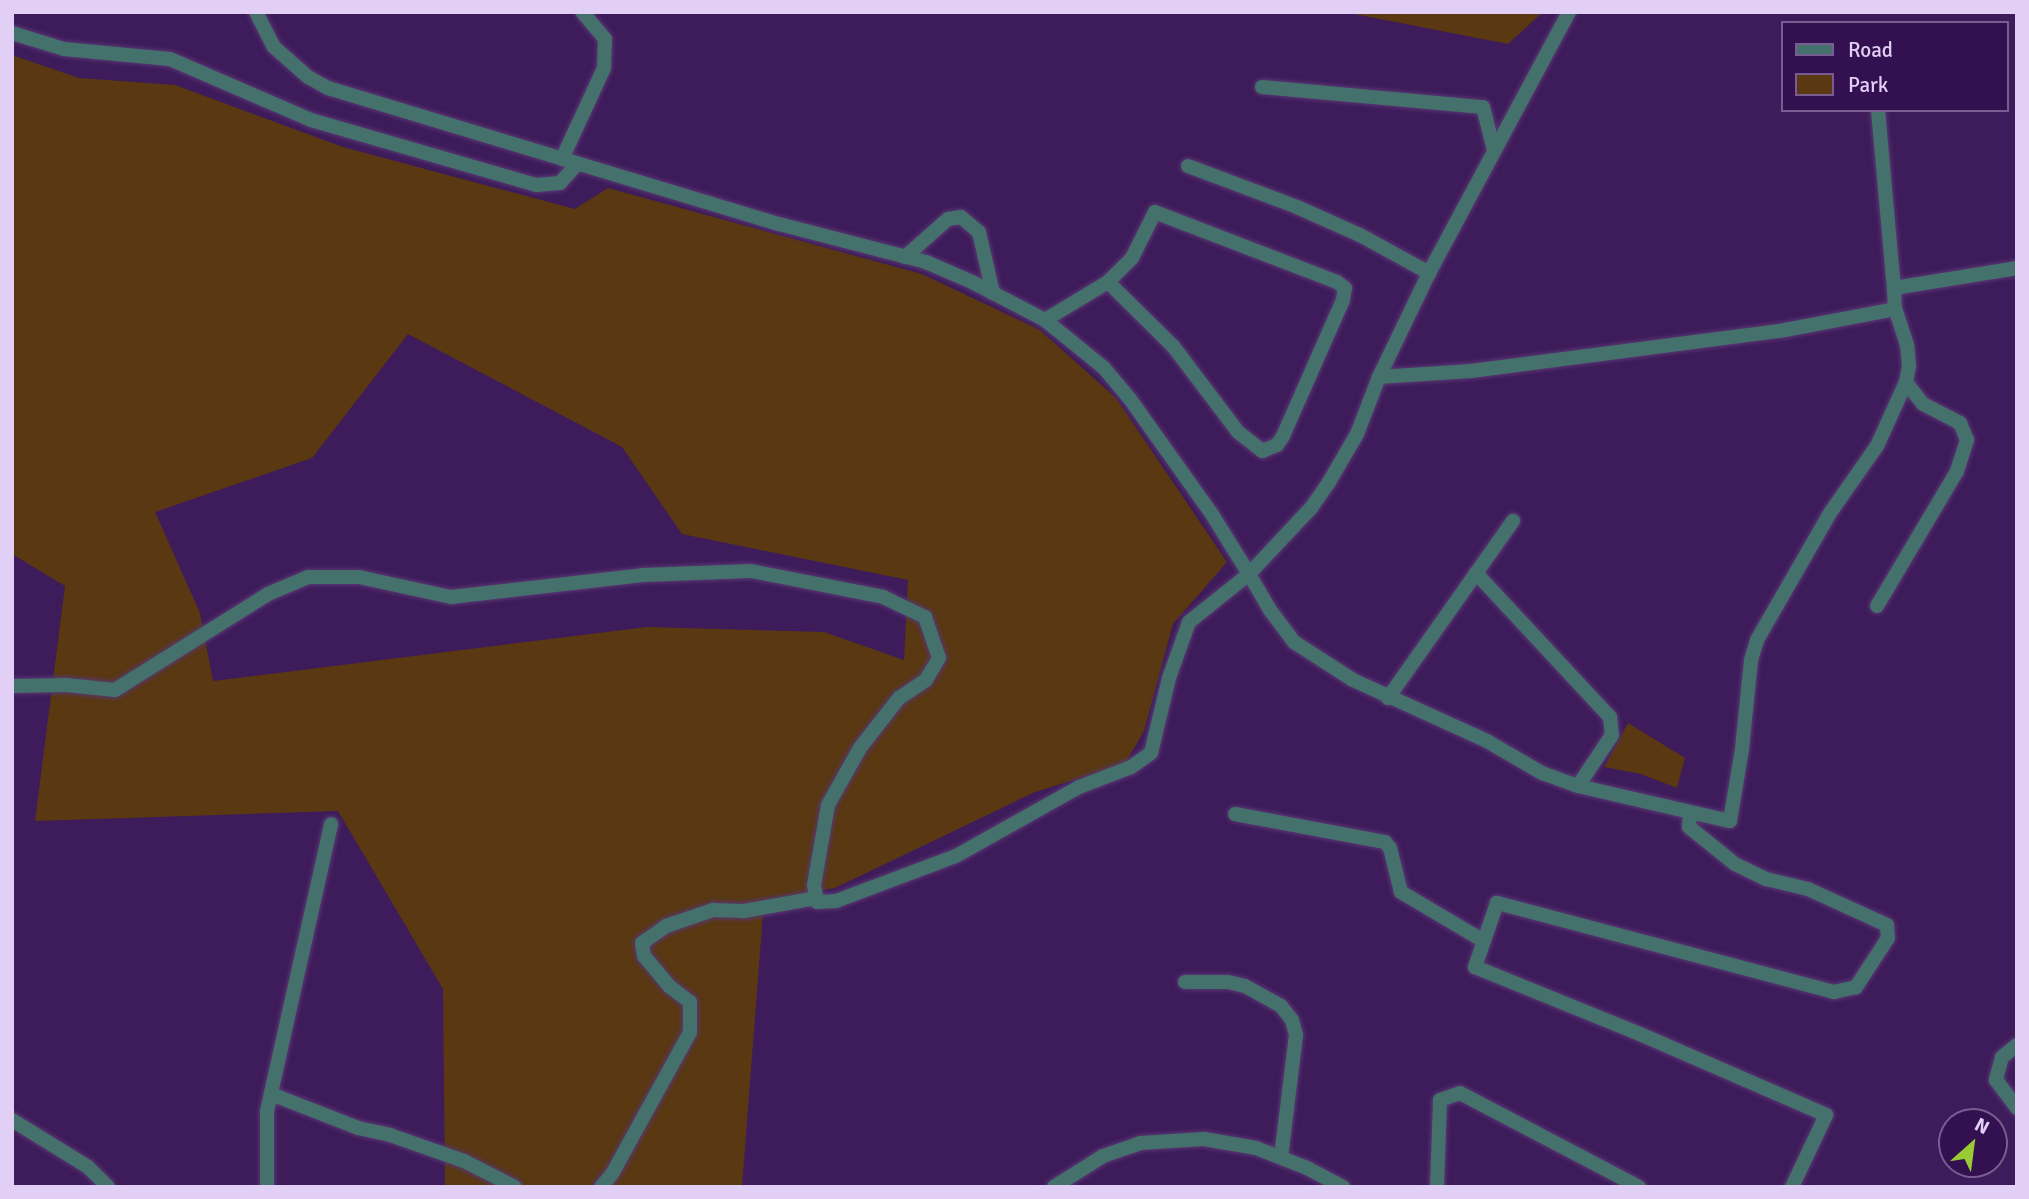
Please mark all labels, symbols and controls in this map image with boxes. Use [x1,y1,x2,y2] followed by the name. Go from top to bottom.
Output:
[1780,21,2008,112] legend
[1848,37,1893,63] text: Road
[1848,72,1888,98] text: Park
[1938,1108,2008,1178] north arrow
[1970,1113,1993,1140] text: N

